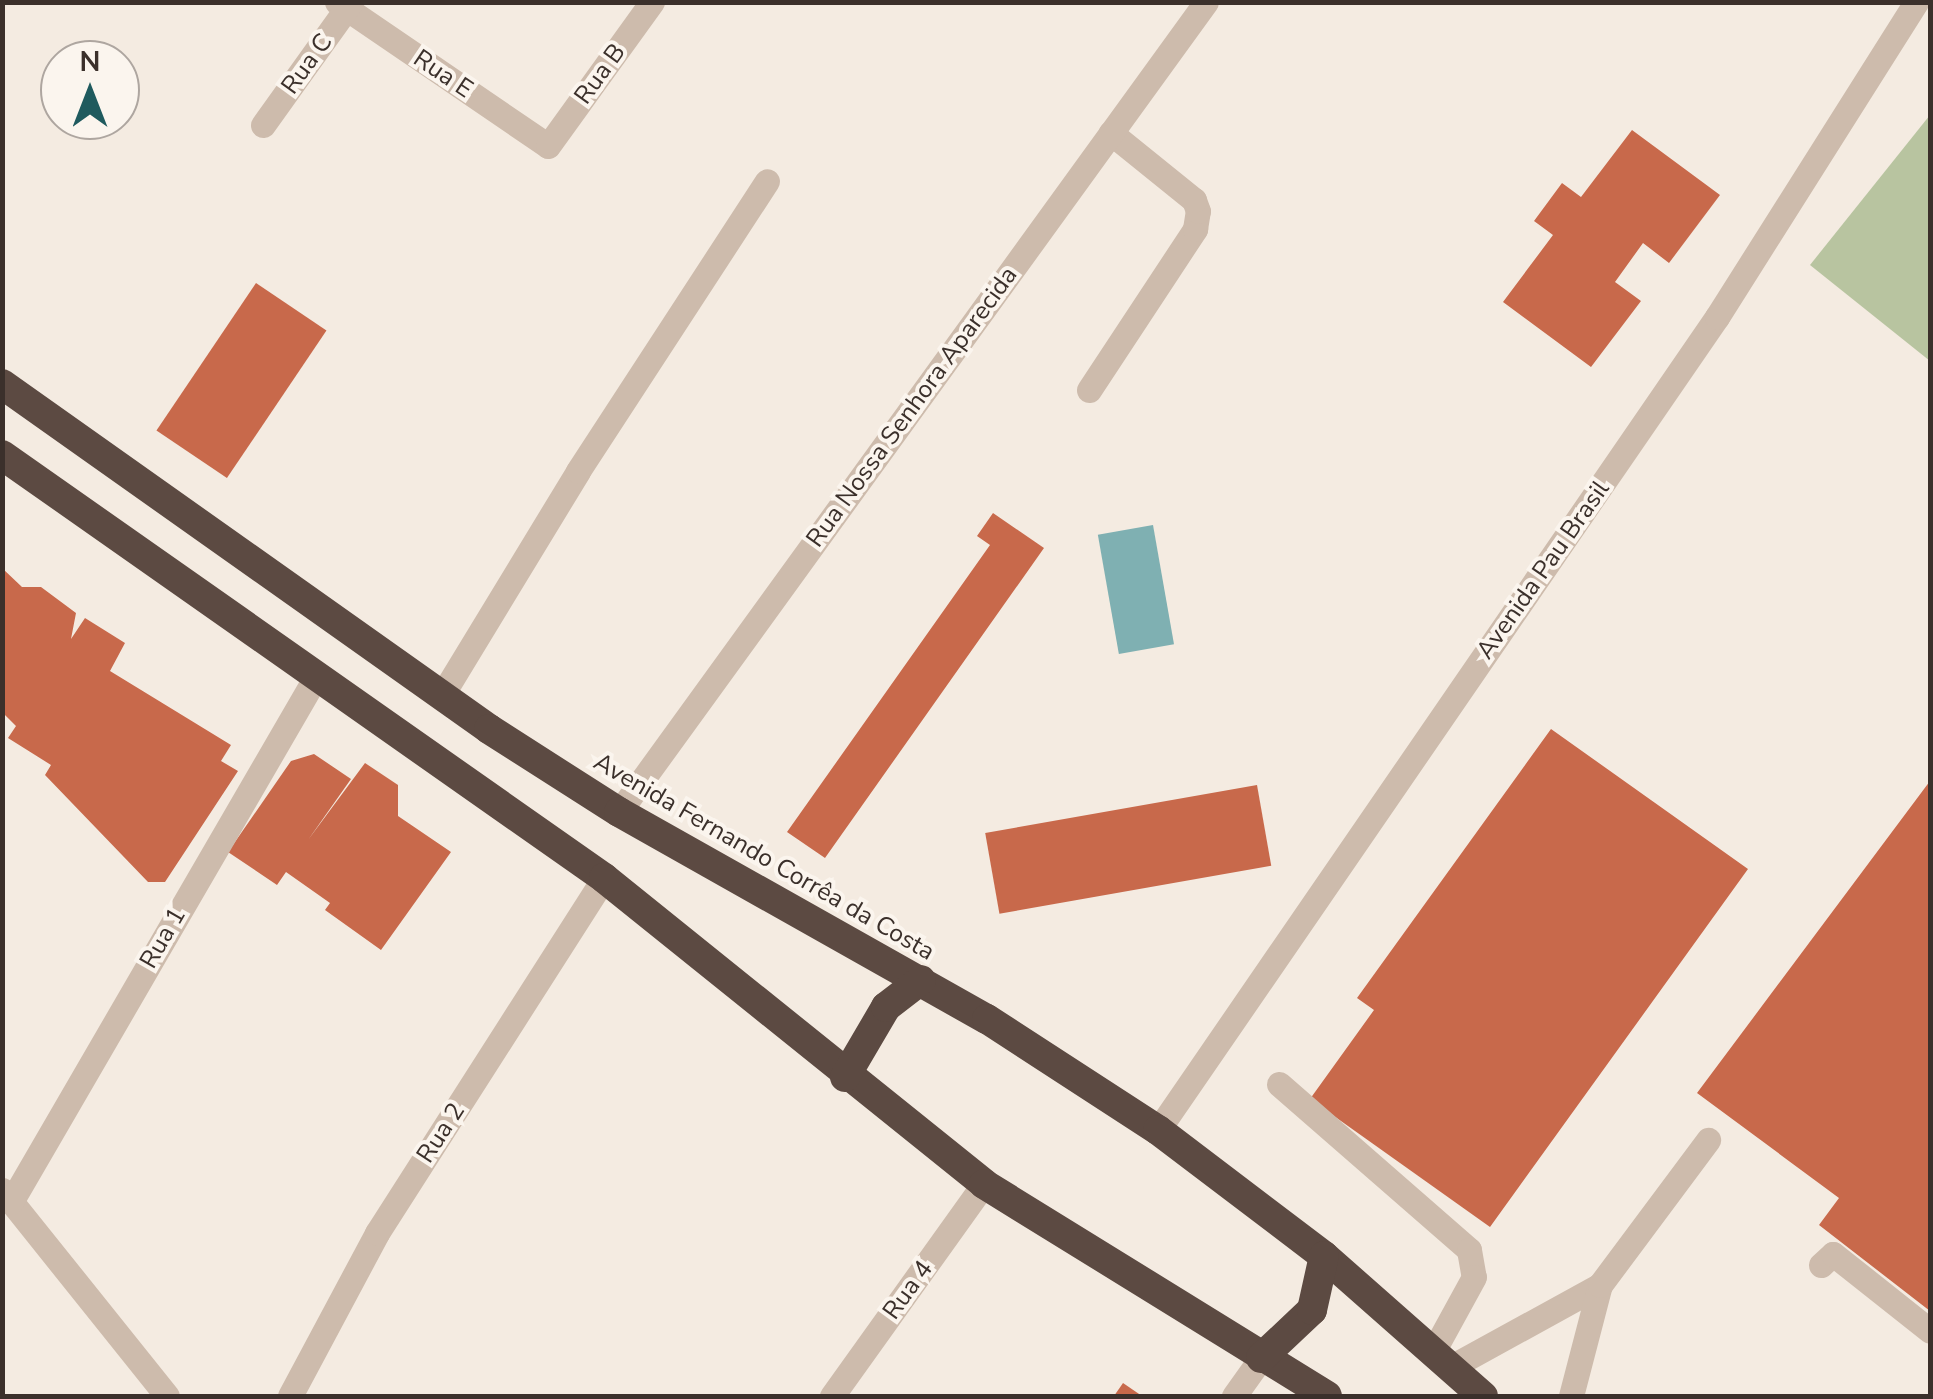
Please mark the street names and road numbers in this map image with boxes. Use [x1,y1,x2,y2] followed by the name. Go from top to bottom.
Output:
[275,28,339,100] street label: Rua C
[568,38,632,110] street label: Rua B
[408,43,478,105] street label: Rua E
[800,261,1024,553] street label: Rua Nossa Senhora Aparecida
[1470,475,1616,665] street label: Avenida Pau Brasil
[588,747,940,967] street label: Avenida Fernando Corrêa da Costa
[134,902,192,974] street label: Rua 1
[411,1097,471,1169] street label: Rua 2
[877,1255,939,1325] street label: Rua 4

